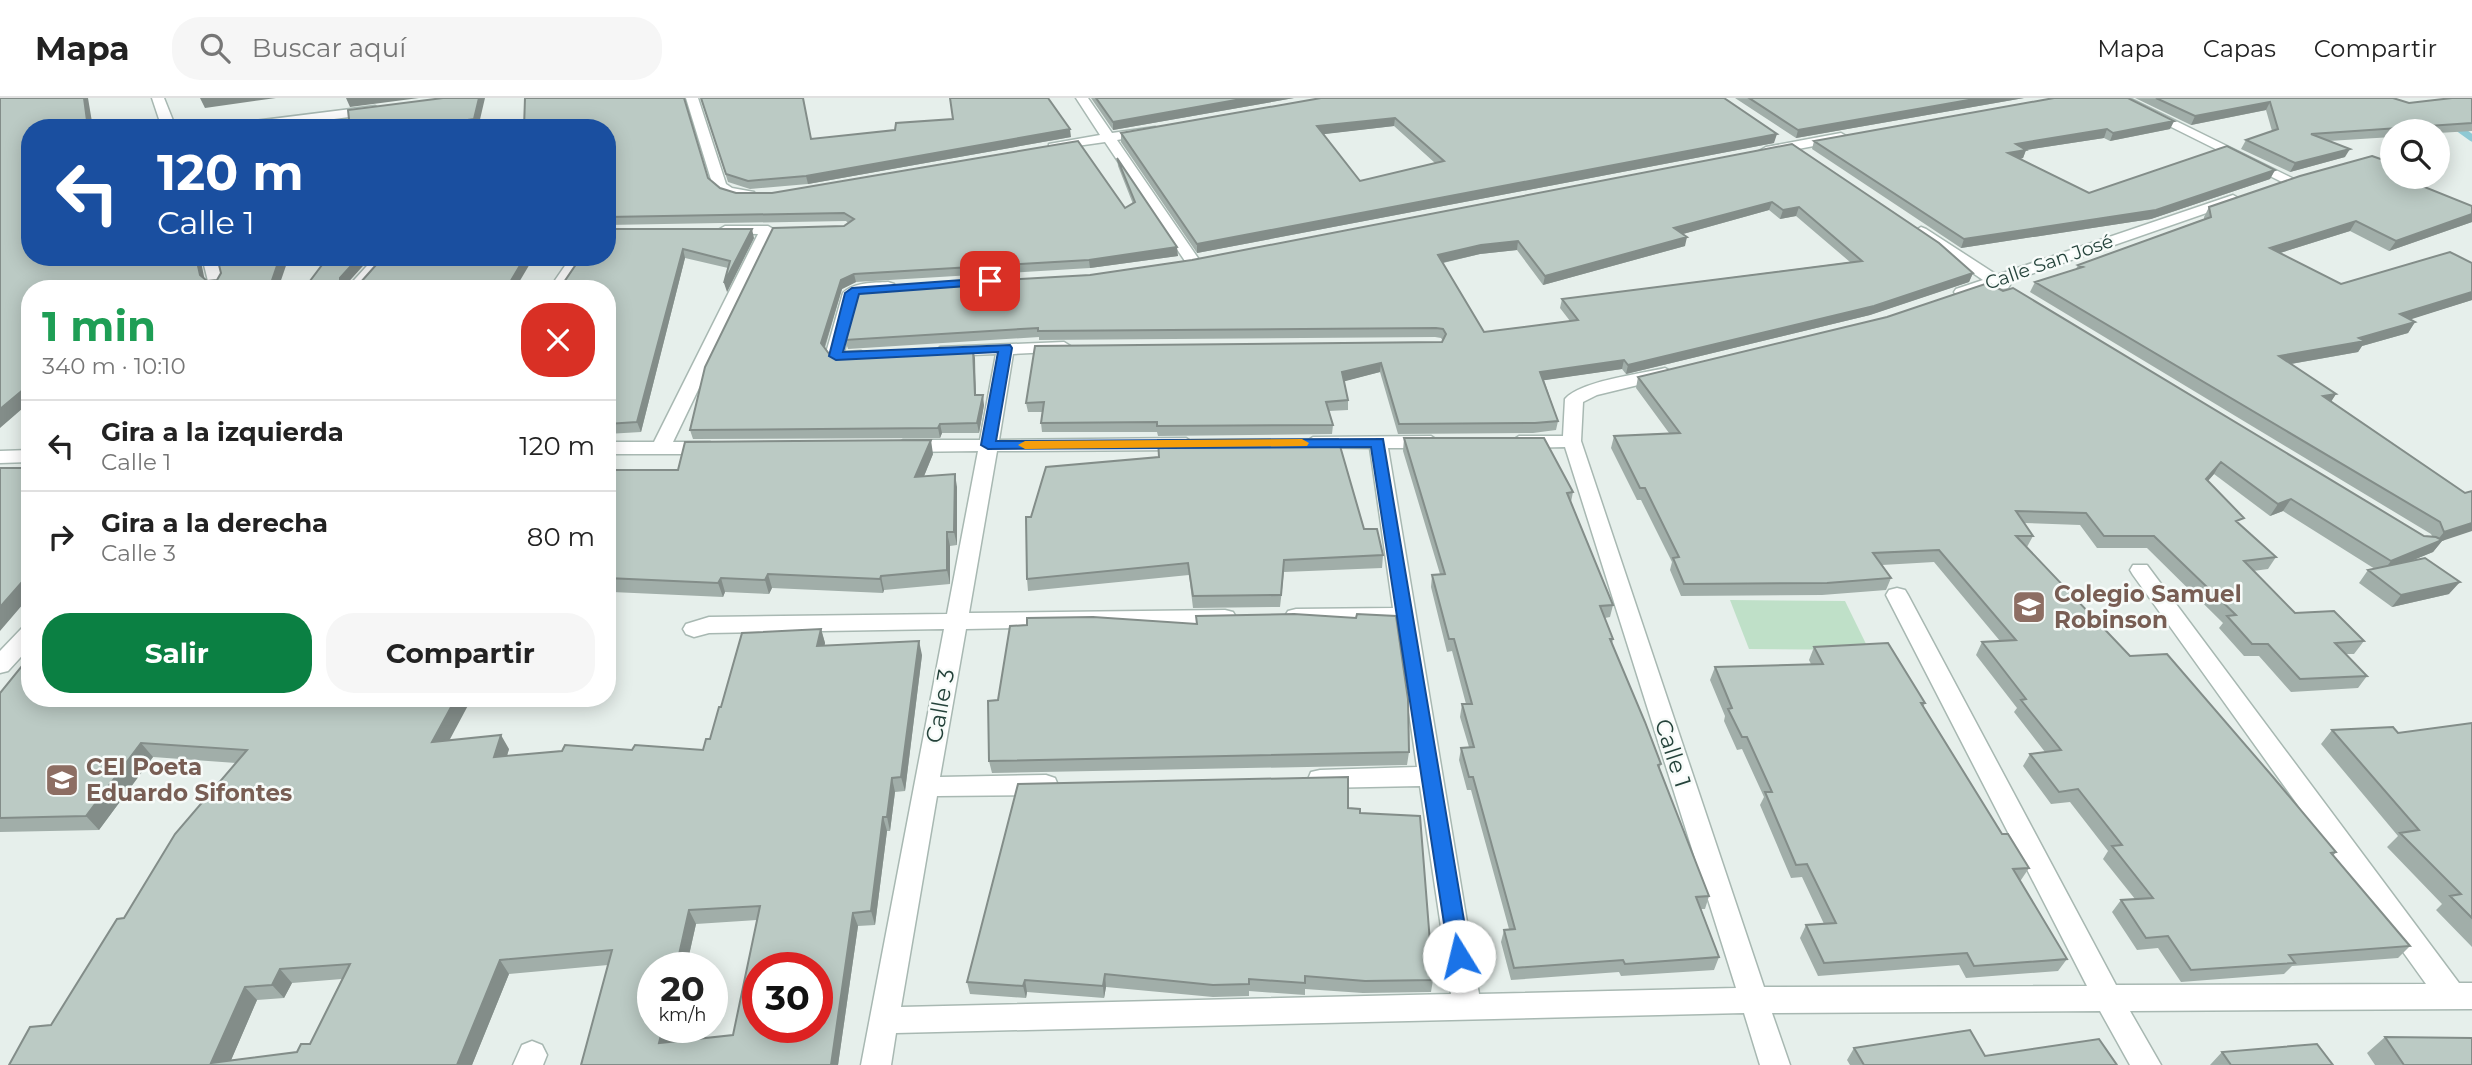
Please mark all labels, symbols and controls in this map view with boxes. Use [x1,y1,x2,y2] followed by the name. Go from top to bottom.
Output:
[172,17,662,80] search box
[35,28,130,68] text: Mapa
[196,29,234,67] icon: search
[252,32,406,64] text: Buscar aquí
[2097,34,2165,63] text: Mapa
[2203,34,2276,63] text: Capas
[2314,34,2437,63] text: Compartir
[2380,119,2450,189] map controls
[2380,119,2450,189] button: search
[157,143,304,202] text: 120 m
[42,147,133,238] icon: left
[157,203,255,242] text: Calle 1
[1982,229,2116,295] street label: Calle San José
[960,251,1020,311] pin
[971,262,1009,300] icon: arrive
[42,300,156,352] text: 1 min
[521,303,595,377] button: close
[42,352,186,380] text: 340 m · 10:10
[101,416,344,448] text: Gira a la izquierda
[42,427,80,465] icon: left
[519,430,595,462] text: 120 m
[101,448,171,476] text: Calle 1
[101,507,328,539] text: Gira a la derecha
[42,518,80,556] icon: right
[527,521,595,553] text: 80 m
[101,539,176,567] text: Calle 3
[2054,580,2242,634] place label: Colegio Samuel Robinson
[2010,588,2048,626] school or university icon: Colegio Samuel Robinson
[42,613,312,693] button: Salir
[326,613,595,693] button: Compartir
[920,667,960,745] street label: Calle 3
[1649,715,1697,791] street label: Calle 1
[86,753,292,807] place label: CEI Poeta Eduardo Sifontes
[43,761,81,799] school or university icon: CEI Poeta Eduardo Sifontes
[1422,919,1496,993] position arrow
[742,952,833,1043] speed limit sign: 30
[660,967,705,1010] text: 20
[658,1004,707,1026] text: km/h

